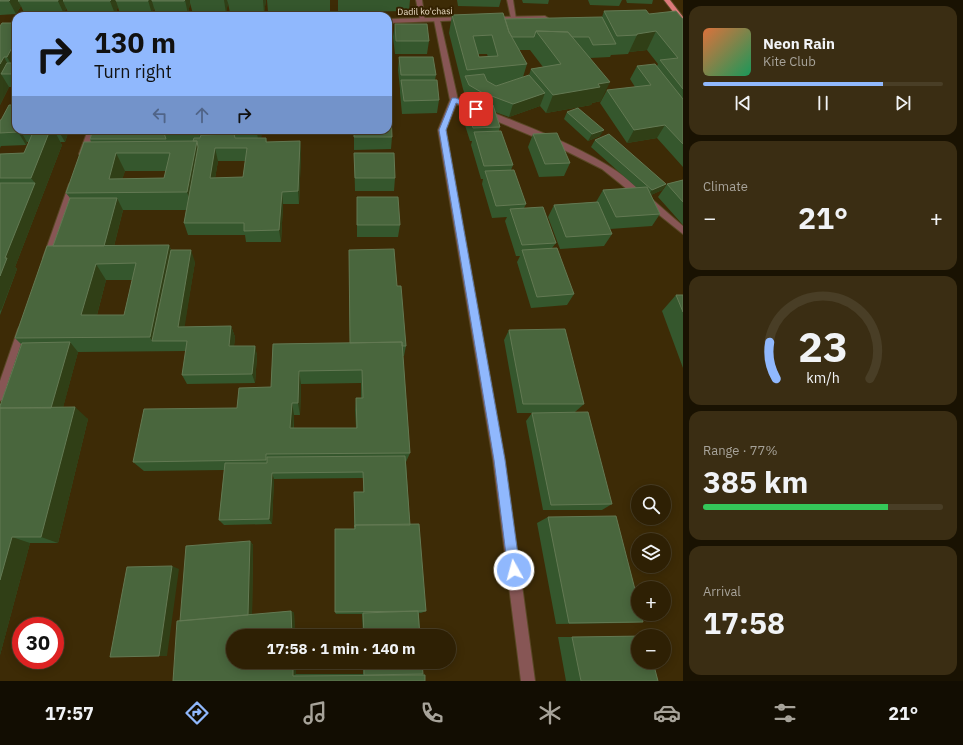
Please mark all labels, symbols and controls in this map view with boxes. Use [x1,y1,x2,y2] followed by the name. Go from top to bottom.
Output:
[397,5,453,17] street label: Dadil ko'chasi
[94,24,176,61] text: 130 m
[28,28,80,80] icon: right
[763,34,835,53] text: Neon Rain
[763,53,816,70] text: Kite Club
[94,60,172,83] text: Turn right
[459,92,493,126] pin
[732,92,754,114] icon: previous
[812,92,834,114] icon: pause
[892,92,914,114] icon: next
[465,98,487,120] icon: arrive
[149,104,171,126] icon: left
[191,104,213,126] icon: ahead
[233,104,255,126] icon: right
[703,178,748,195] text: Climate
[798,198,848,237] text: 21°
[703,203,716,232] text: −
[930,203,943,232] text: +
[798,318,848,372] text: 23
[806,367,840,386] text: km/h
[703,442,777,459] text: Range · 77%
[703,462,808,501] text: 385 km
[631,485,671,669] map controls
[631,485,671,525] button: search
[631,533,671,573] button: layers
[493,549,535,591] position arrow
[631,581,671,621] button: +
[703,583,741,600] text: Arrival
[703,603,785,642] text: 17:58
[12,617,64,669] speed limit sign: 30
[631,629,671,669] button: −
[267,639,415,658] text: 17:58 · 1 min · 140 m
[183,699,211,727] icon: directions
[301,699,329,727] icon: music
[418,699,446,727] icon: phone
[536,699,564,727] icon: climate
[653,699,681,727] icon: car
[771,699,799,727] icon: filters
[45,702,94,725] text: 17:57
[888,702,918,725] text: 21°

